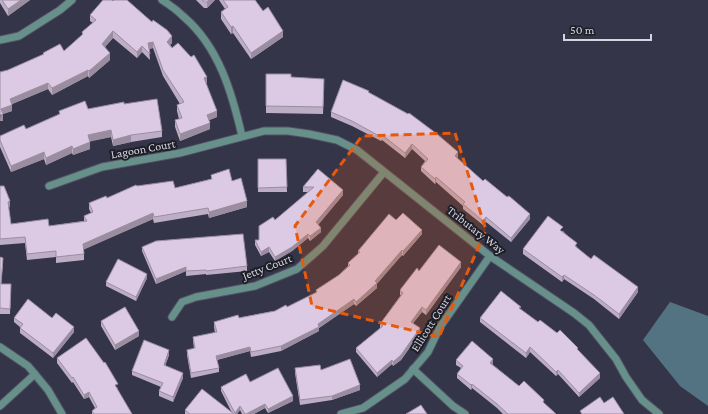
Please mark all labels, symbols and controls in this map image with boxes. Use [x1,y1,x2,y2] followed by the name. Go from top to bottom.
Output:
[564,16,651,42] scale bar
[570,23,595,37] text: 50 m
[110,136,177,162] street label: Lagoon Court
[444,203,508,257] street label: Tributary Way
[239,251,295,283] street label: Jetty Court
[408,291,455,354] street label: Ellicott Court

